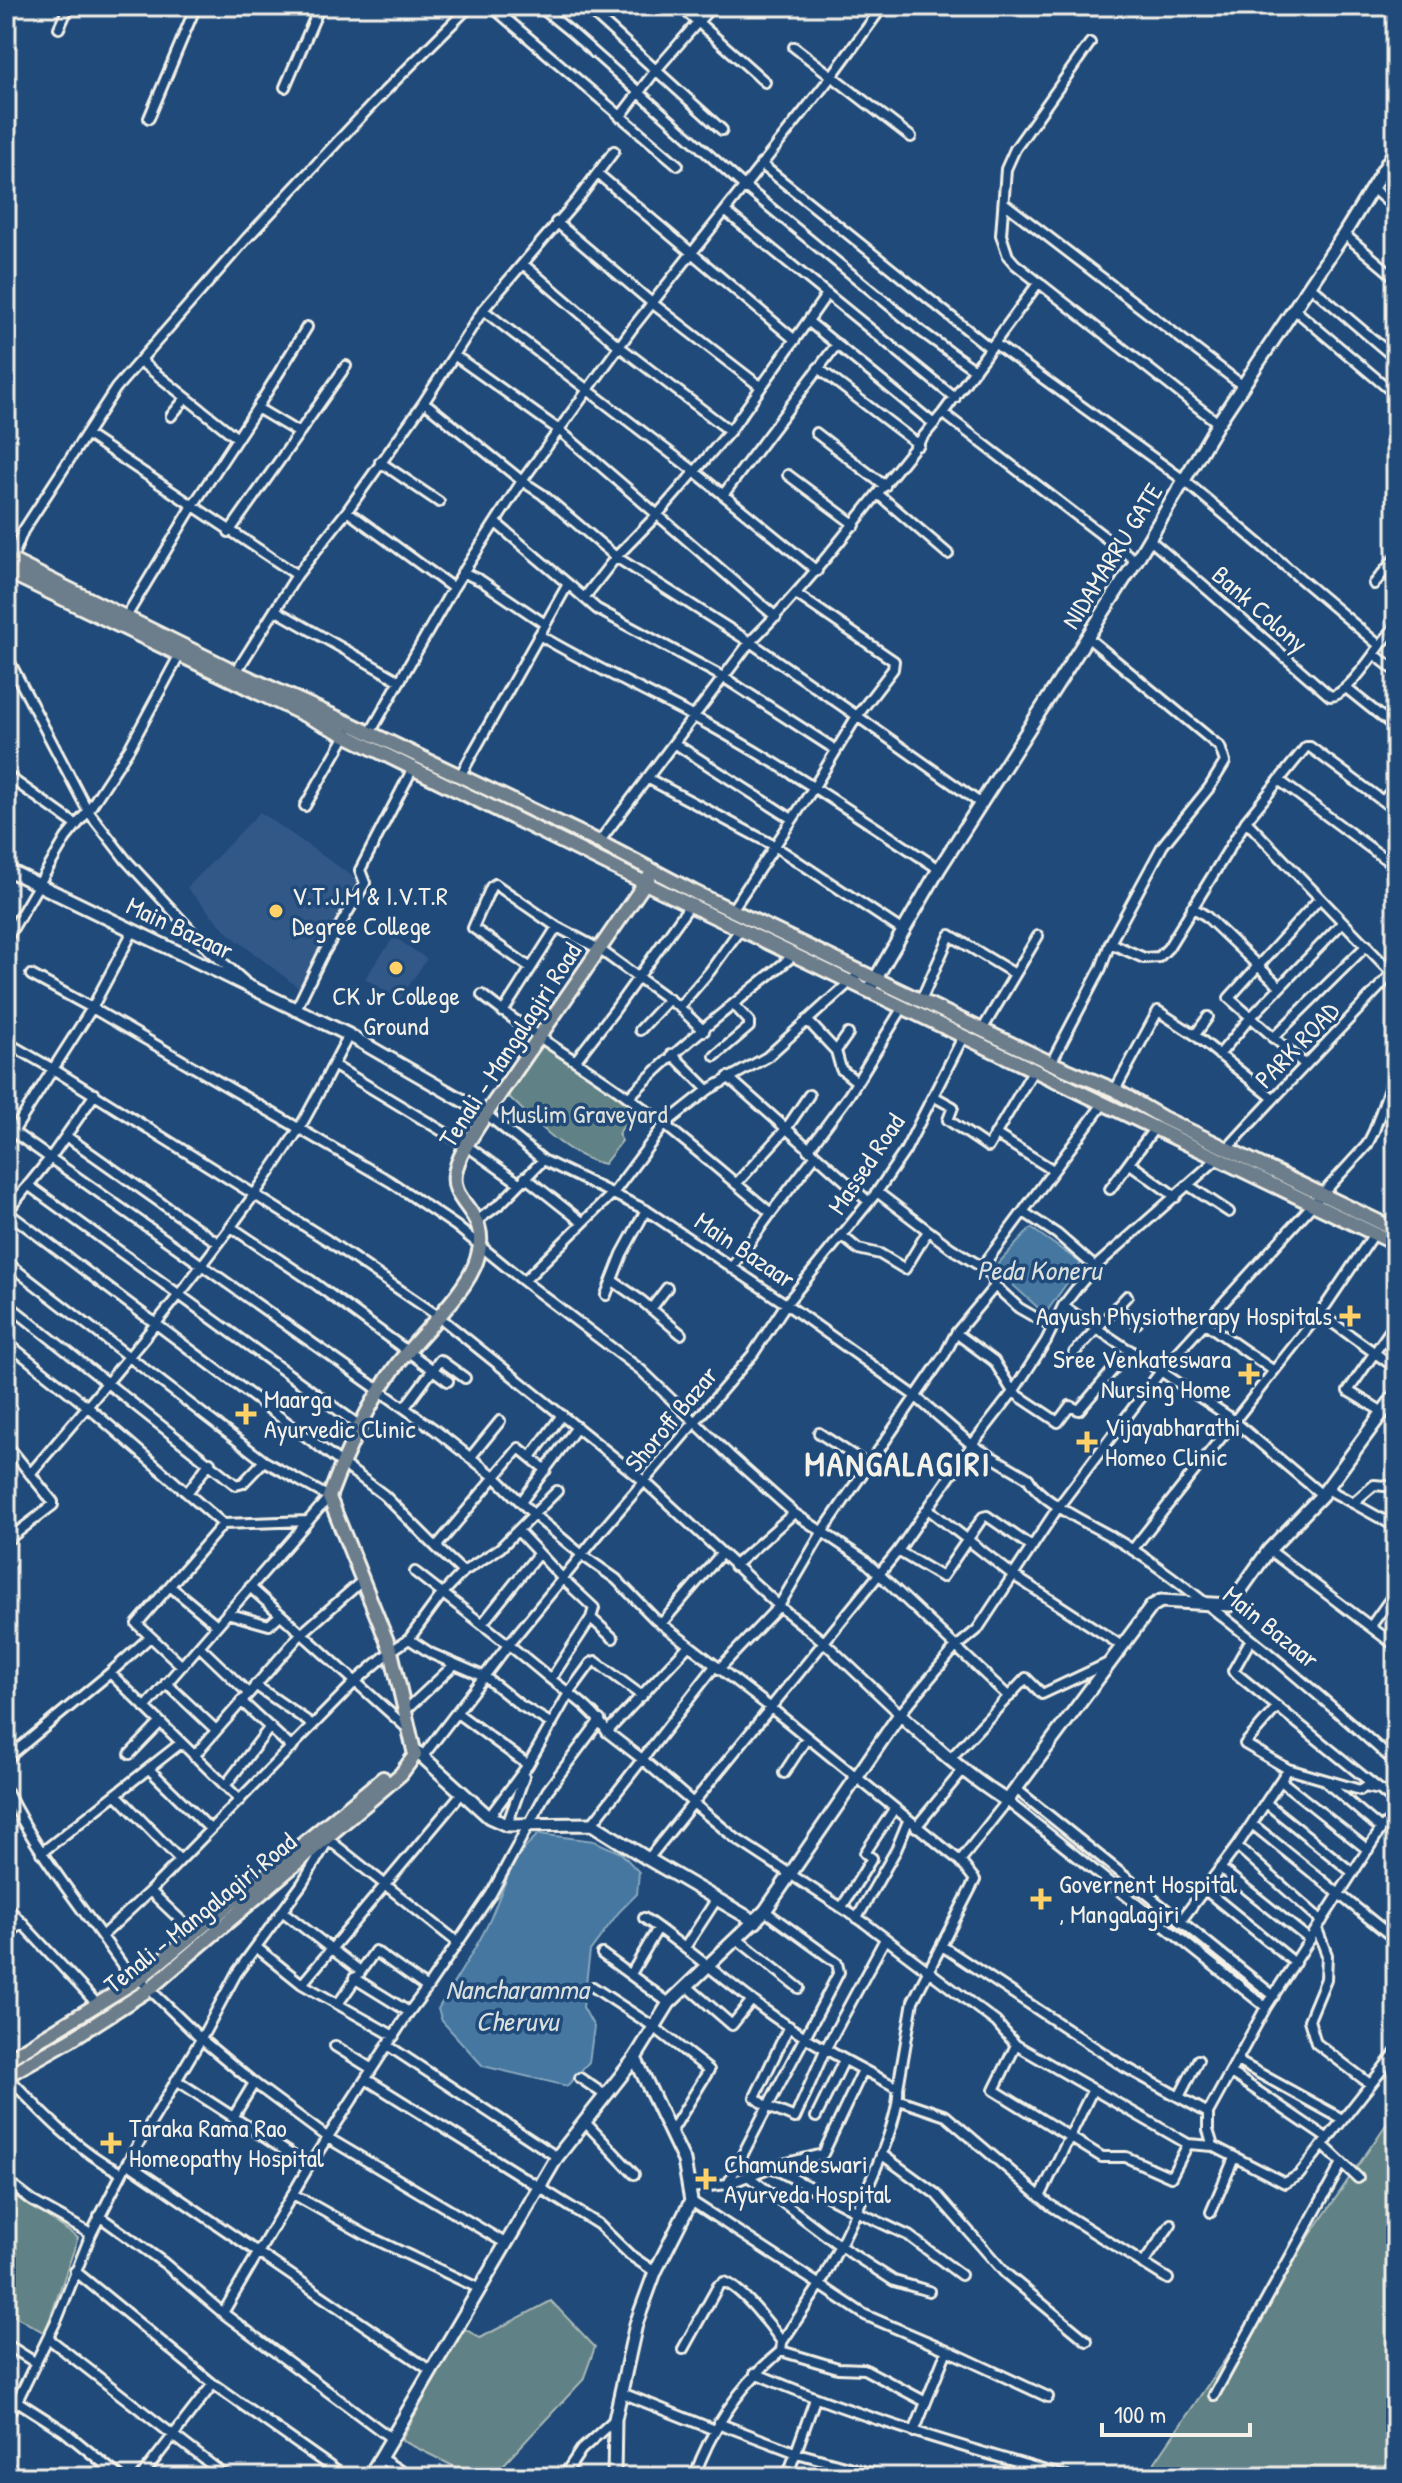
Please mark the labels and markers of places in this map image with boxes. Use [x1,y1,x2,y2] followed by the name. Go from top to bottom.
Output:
[292,878,448,943] place label: V.T.J.M & I.V.T.R Degree College
[267,902,285,920] marker: V.T.J.M & I.V.T.R Degree College
[387,959,405,977] marker: CK Jr College Ground
[332,978,460,1043] place label: CK Jr College Ground
[1036,1298,1332,1333] place label: Aayush Physiotherapy Hospitals
[1339,1305,1361,1327] marker: Aayush Physiotherapy Hospitals
[1053,1341,1231,1406] place label: Sree Venkateswara Nursing Home
[1238,1363,1260,1385] marker: Sree Venkateswara Nursing Home
[264,1381,416,1446] place label: Maarga Ayurvedic Clinic
[235,1403,257,1425] marker: Maarga Ayurvedic Clinic
[1105,1409,1241,1474] place label: Vijayabharathi Homeo Clinic
[1076,1431,1098,1453] marker: Vijayabharathi Homeo Clinic
[1059,1866,1237,1931] place label: Governent Hospital , Mangalagiri
[1030,1888,1052,1910] marker: Governent Hospital , Mangalagiri
[129,2110,324,2175] place label: Taraka Rama Rao Homeopathy Hospital
[100,2132,122,2154] marker: Taraka Rama Rao Homeopathy Hospital
[724,2146,891,2211] place label: Chamundeswari Ayurveda Hospital
[695,2168,717,2190] marker: Chamundeswari Ayurveda Hospital

